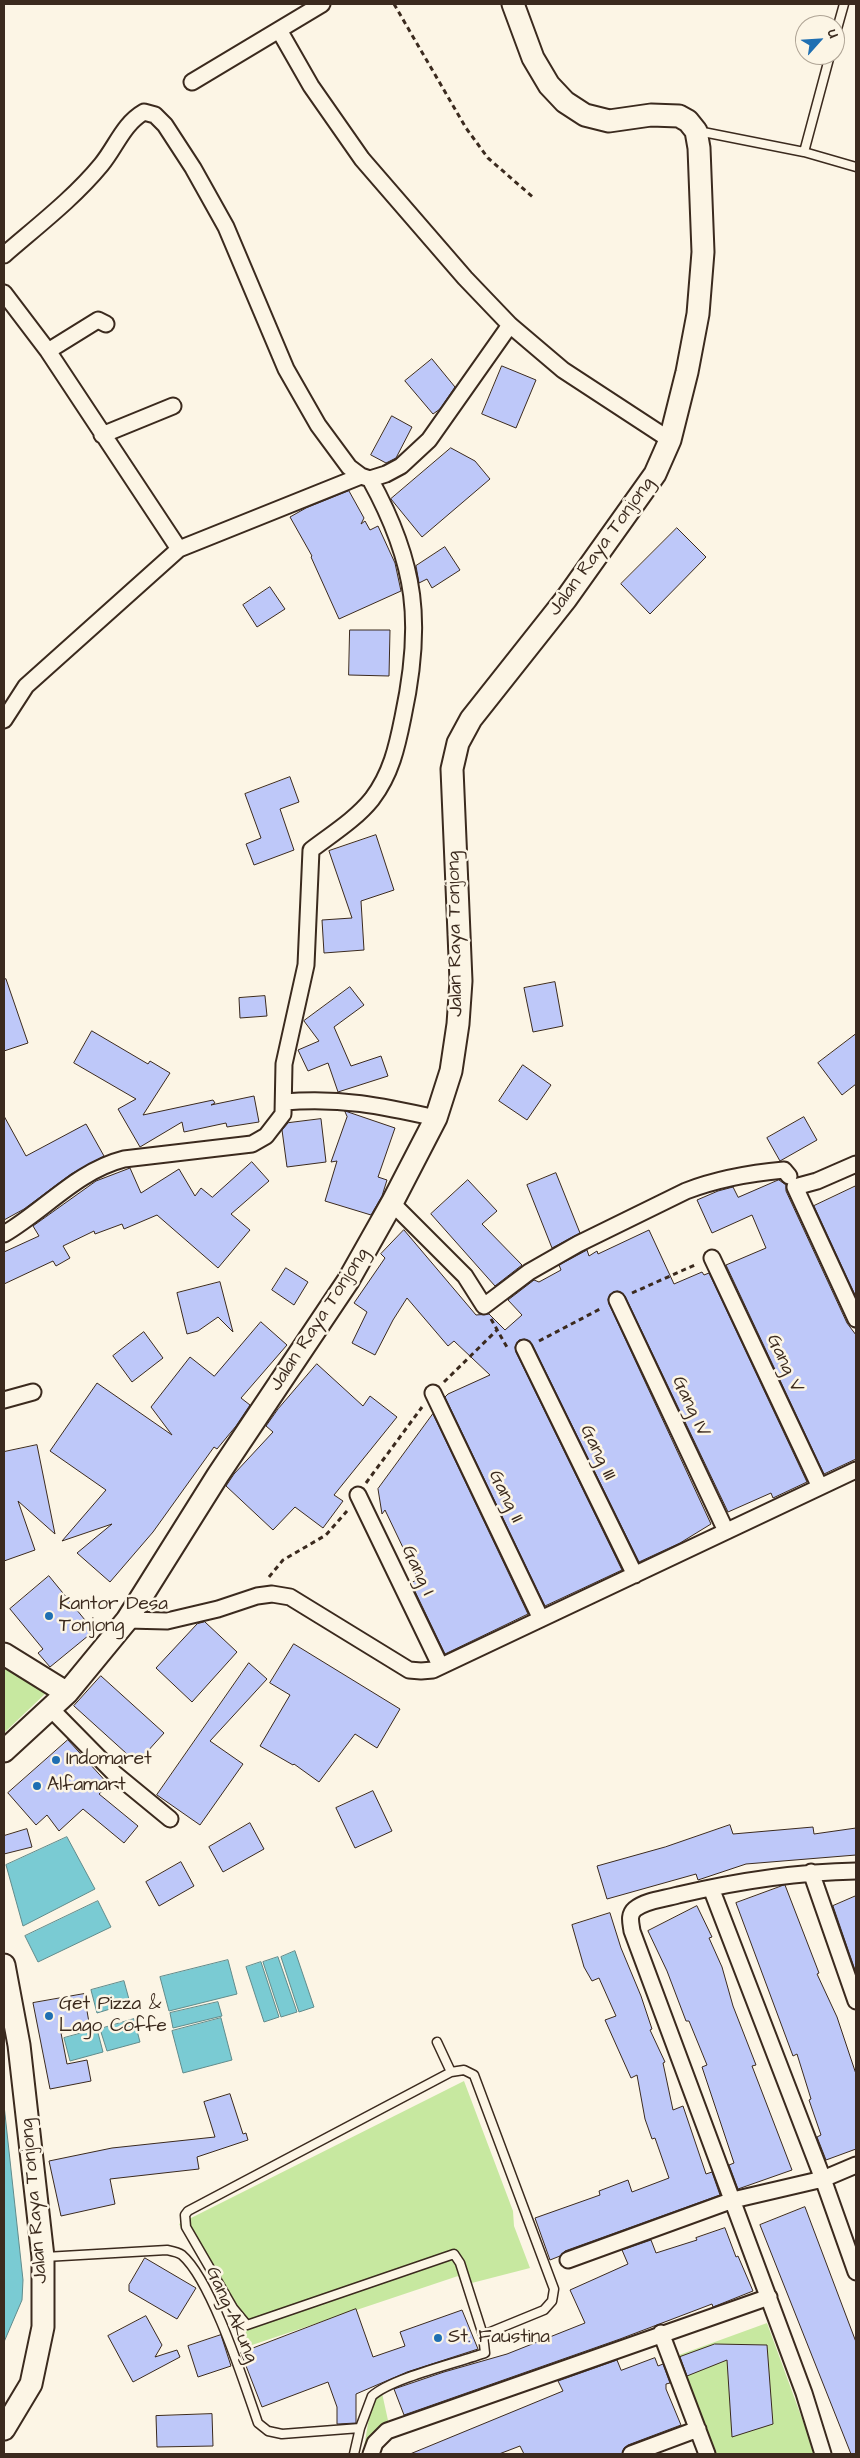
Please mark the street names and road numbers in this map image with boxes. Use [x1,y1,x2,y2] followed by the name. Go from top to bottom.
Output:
[544,473,660,621] street label: Jalan Raya Tonjong
[443,851,469,1017] street label: Jalan Raya Tonjong
[265,1244,375,1396] street label: Jalan Raya Tonjong
[761,1331,807,1397] street label: Gang V
[666,1373,714,1441] street label: Gang IV
[574,1422,620,1484] street label: Gang III
[483,1467,527,1527] street label: Gang II
[396,1542,438,1600] street label: Gang I
[16,2117,54,2285] street label: Jalan Raya Tonjong
[200,2264,262,2366] street label: Gang Akung

